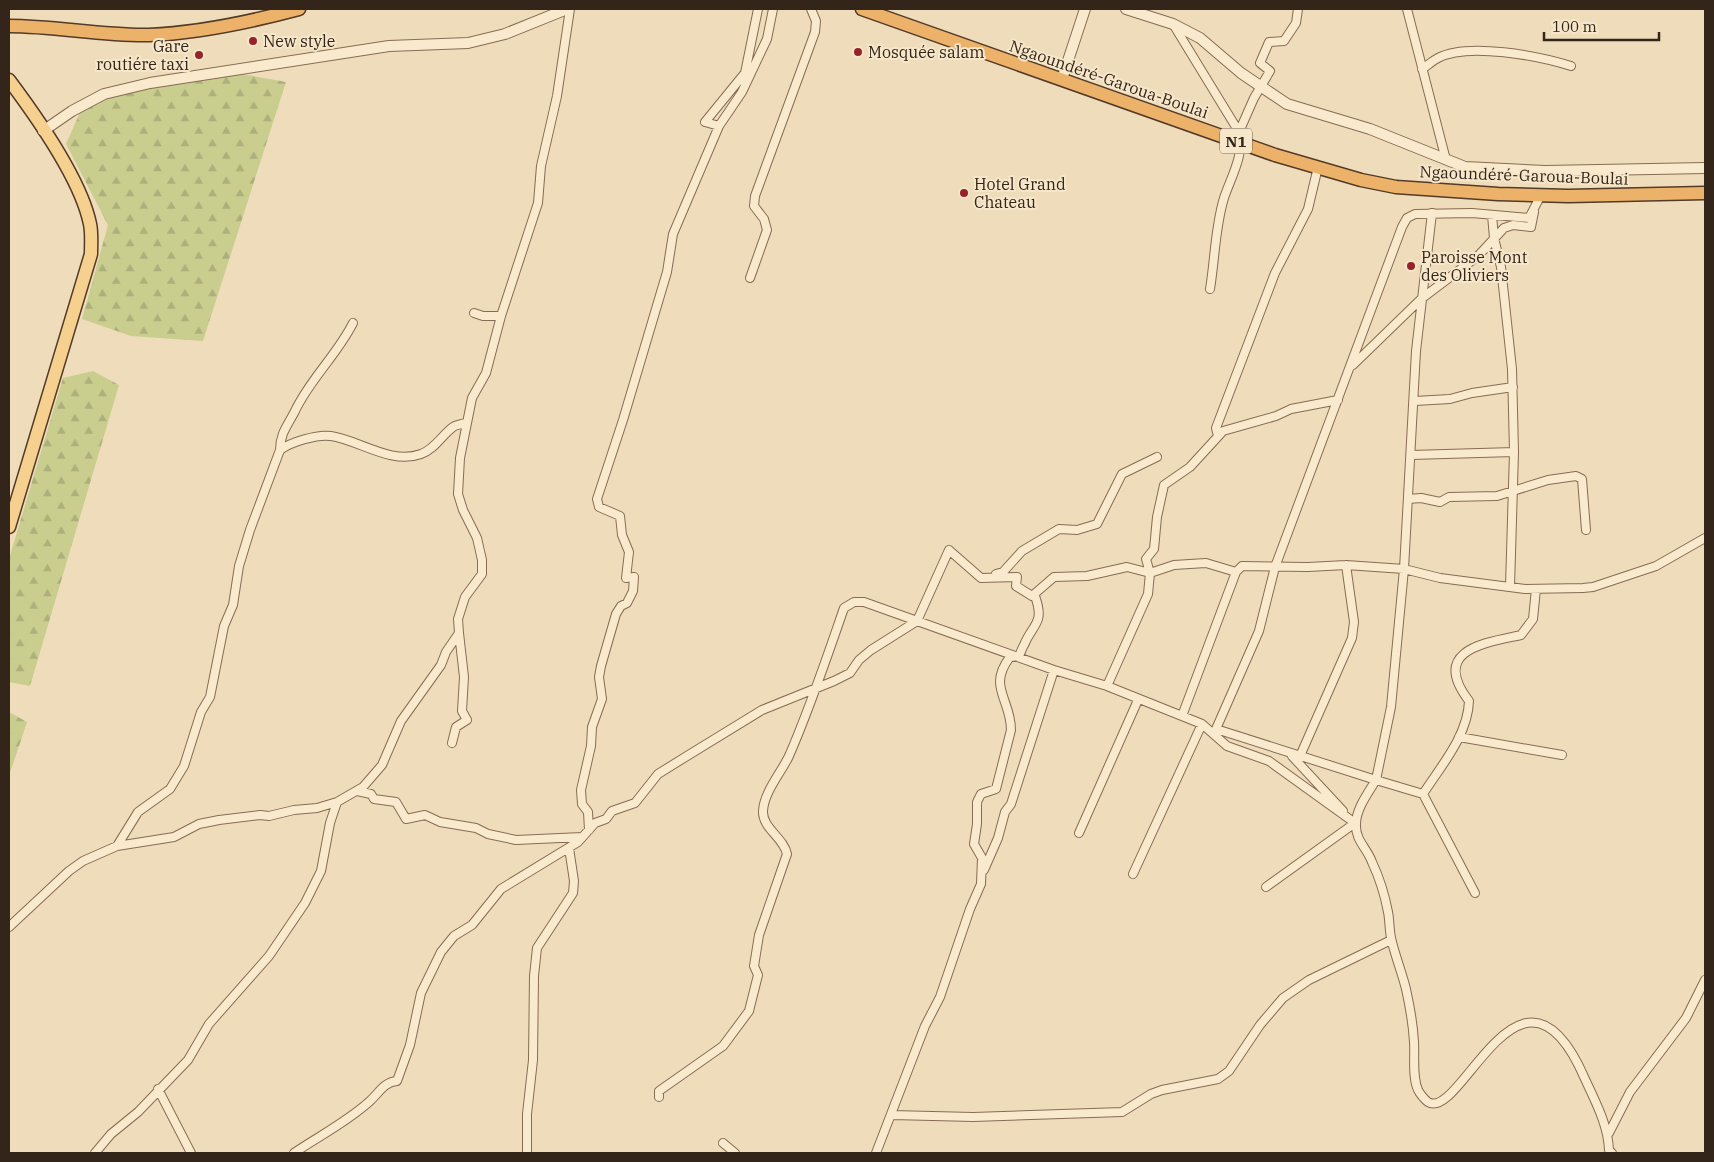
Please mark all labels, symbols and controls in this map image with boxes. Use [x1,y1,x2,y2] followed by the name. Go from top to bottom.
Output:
[1544,10,1659,42] scale bar
[1552,17,1597,36] text: 100 m
[263,31,335,51] place label: New style
[247,35,259,47] marker: New style
[1007,35,1211,123] street label: Ngaoundéré-Garoua-Boulai
[96,36,189,74] place label: Gare routiére taxi
[868,42,984,62] place label: Mosquée salam
[852,46,864,58] marker: Mosquée salam
[193,49,205,61] marker: Gare routiére taxi
[1220,128,1252,154] road number: N1
[1419,161,1629,189] street label: Ngaoundéré-Garoua-Boulai
[974,174,1066,212] place label: Hotel Grand Chateau
[958,187,970,199] marker: Hotel Grand Chateau
[1421,247,1528,285] place label: Paroisse Mont des Oliviers
[1405,260,1417,272] marker: Paroisse Mont des Oliviers

